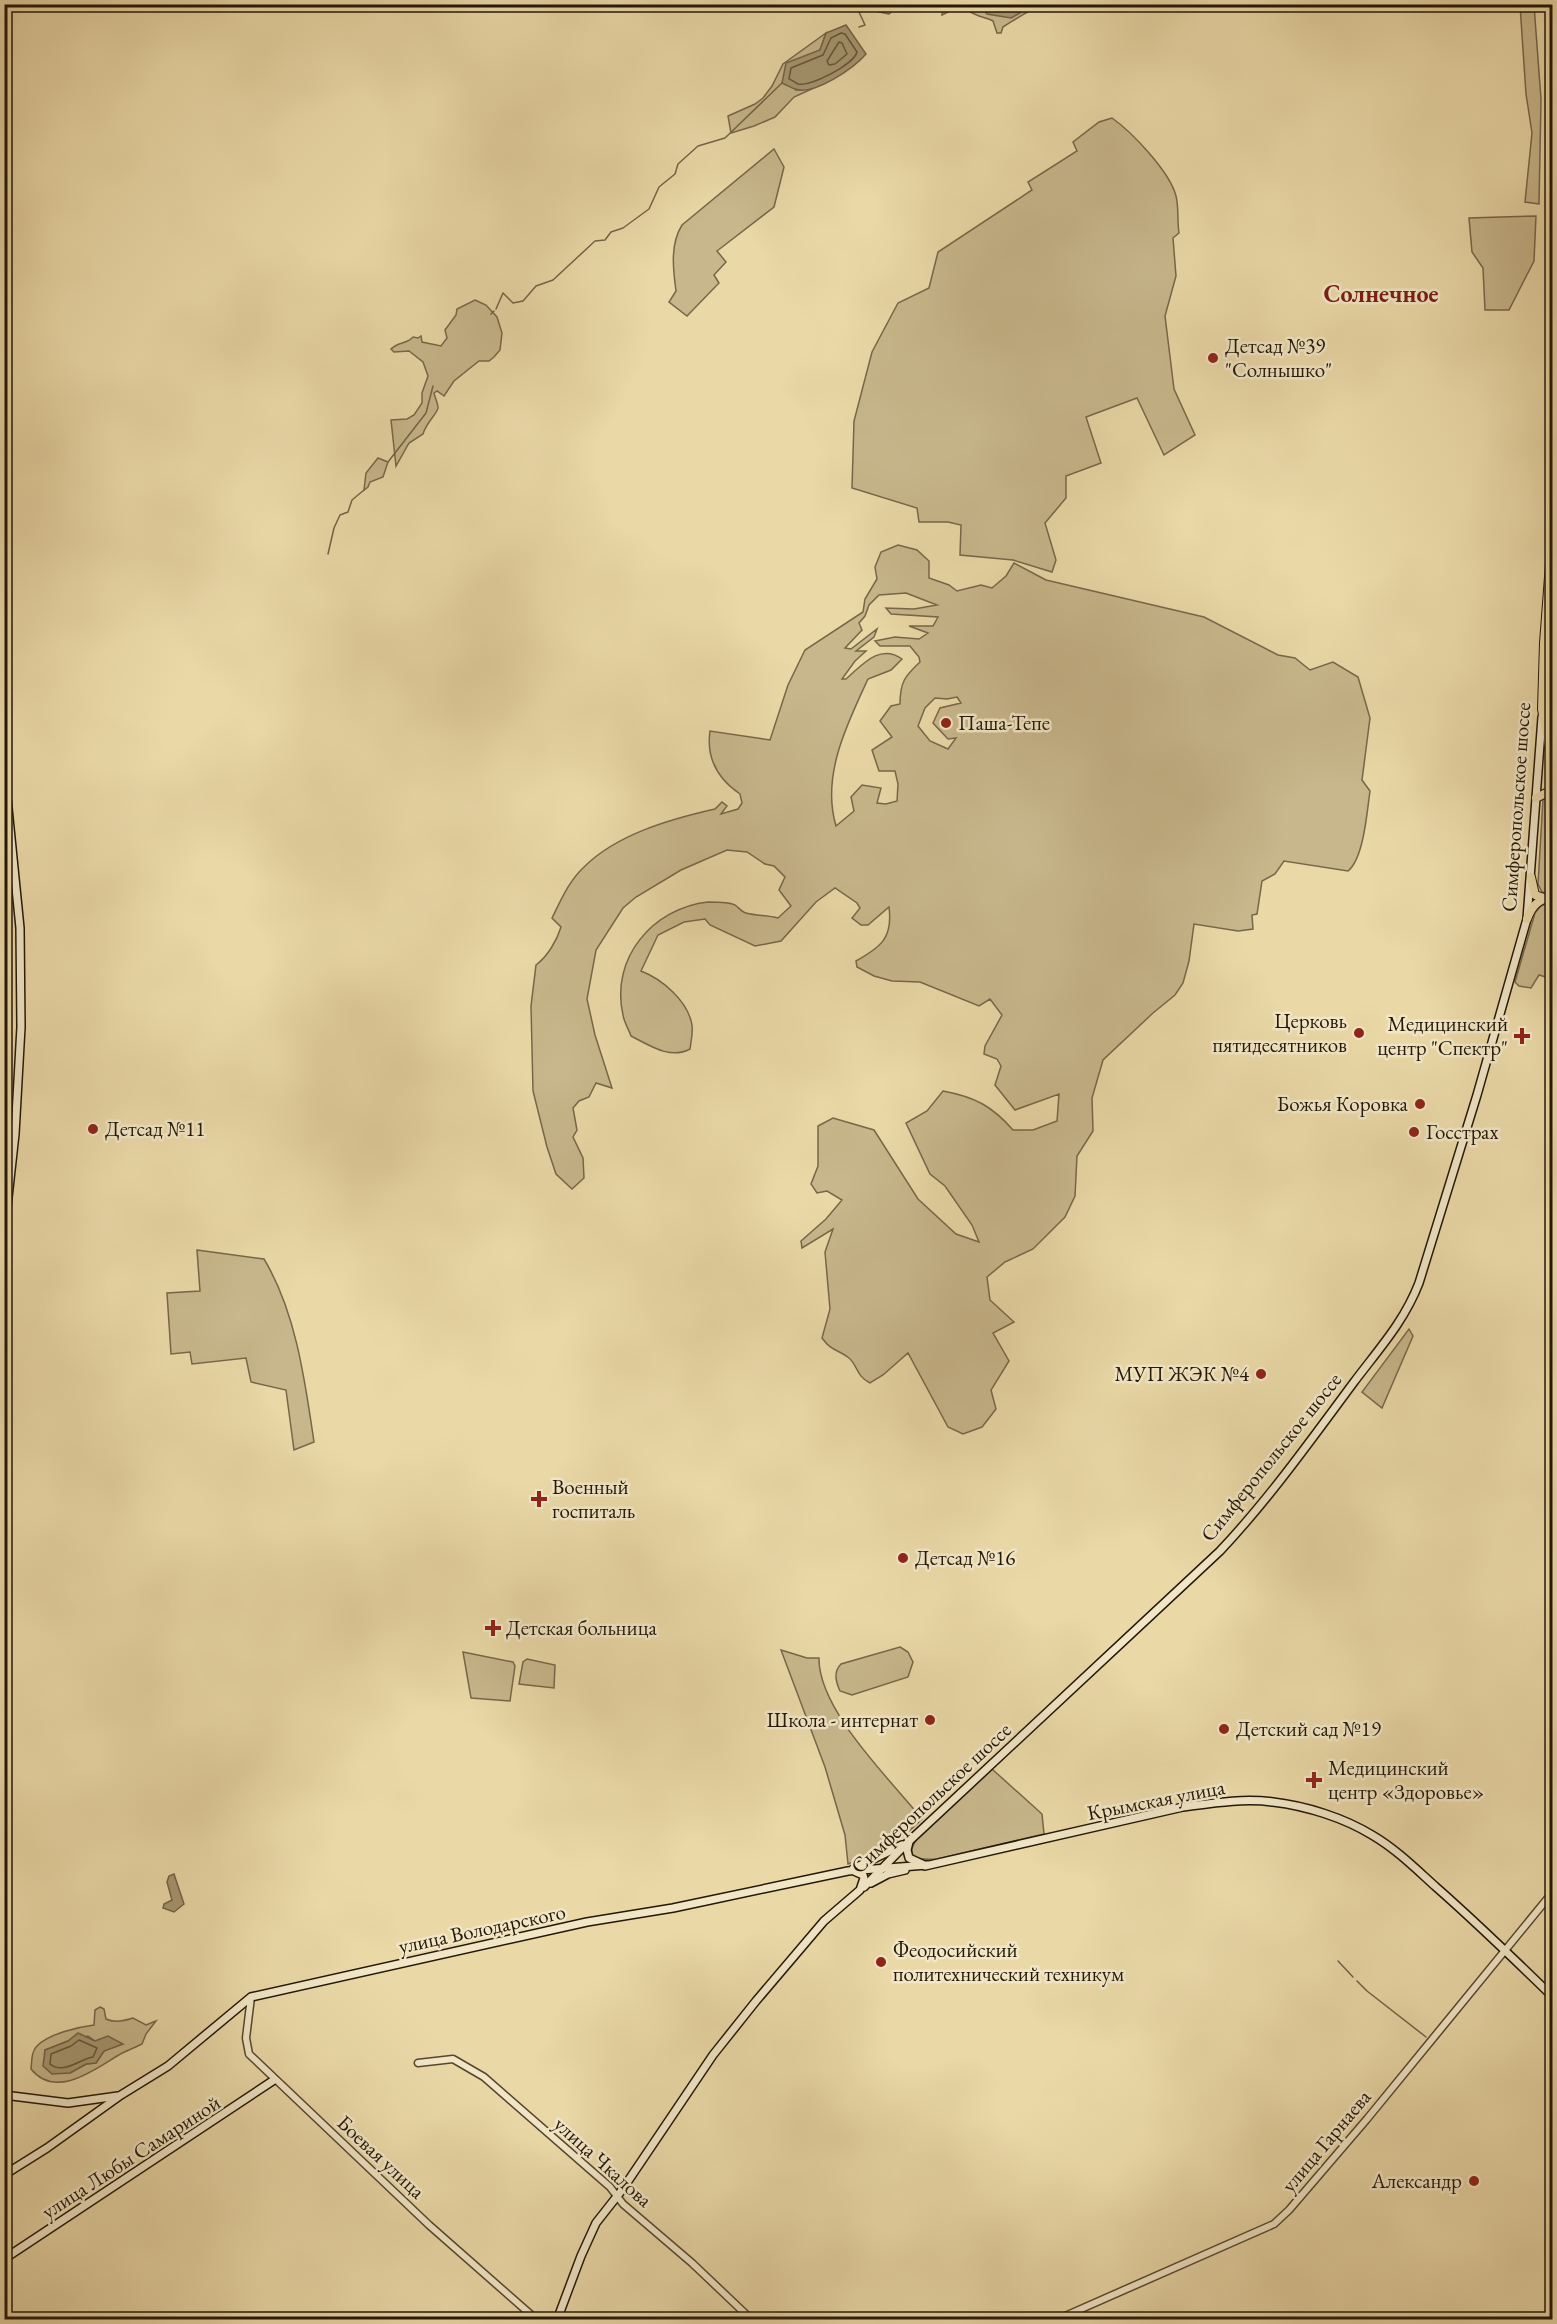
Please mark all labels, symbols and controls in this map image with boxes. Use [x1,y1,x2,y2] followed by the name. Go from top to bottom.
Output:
[1323,278,1439,309] district label: Солнечное
[1225,332,1332,383] place label: Детсад №39 "Солнышко"
[1206,351,1220,365] marker: Детсад №39 "Солнышко"
[1495,701,1536,913] street label: Симферопольское шоссе
[958,709,1050,736] place label: Паша-Тепе
[939,716,953,730] marker: Паша-Тепе
[1213,1007,1347,1058] place label: Церковь пятидесятников
[1377,1010,1508,1061] place label: Медицинский центр "Спектр"
[1352,1026,1366,1040] marker: Церковь пятидесятников
[1513,1027,1531,1045] marker: Медицинский центр "Спектр"
[1277,1090,1409,1117] place label: Божья Коровка
[1413,1097,1427,1111] marker: Божья Коровка
[105,1115,205,1142] place label: Детсад №11
[1426,1118,1499,1145] place label: Госстрах
[86,1122,100,1136] marker: Детсад №11
[1407,1125,1421,1139] marker: Госстрах
[1114,1360,1250,1387] place label: МУП ЖЭК №4
[1194,1367,1347,1547] street label: Симферопольское шоссе
[1254,1367,1268,1381] marker: МУП ЖЭК №4
[552,1473,635,1524] place label: Военный госпиталь
[530,1490,548,1508] marker: Военный госпиталь
[915,1544,1015,1571] place label: Детсад №16
[896,1551,910,1565] marker: Детсад №16
[506,1614,657,1641] place label: Детская больница
[484,1619,502,1637] marker: Детская больница
[767,1706,918,1733] place label: Школа - интернат
[923,1713,937,1727] marker: Школа - интернат
[1236,1715,1381,1742] place label: Детский сад №19
[845,1716,1017,1879] street label: Симферопольское шоссе
[1217,1722,1231,1736] marker: Детский сад №19
[1328,1754,1484,1805] place label: Медицинский центр «Здоровье»
[1305,1771,1323,1789] marker: Медицинский центр «Здоровье»
[1085,1773,1228,1826] street label: Крымская улица
[396,1898,568,1959] street label: улица Володарского
[893,1936,1124,1987] place label: Феодосийский политехнический техникум
[874,1955,888,1969] marker: Феодосийский политехнический техникум
[1275,2083,1377,2198] street label: улица Гарнаева
[36,2089,225,2225] street label: улица Любы Самариной
[332,2109,432,2205] street label: Боевая улица
[548,2110,659,2213] street label: улица Чкалова
[1371,2167,1462,2194] place label: Александр
[1467,2174,1481,2188] marker: Александр

